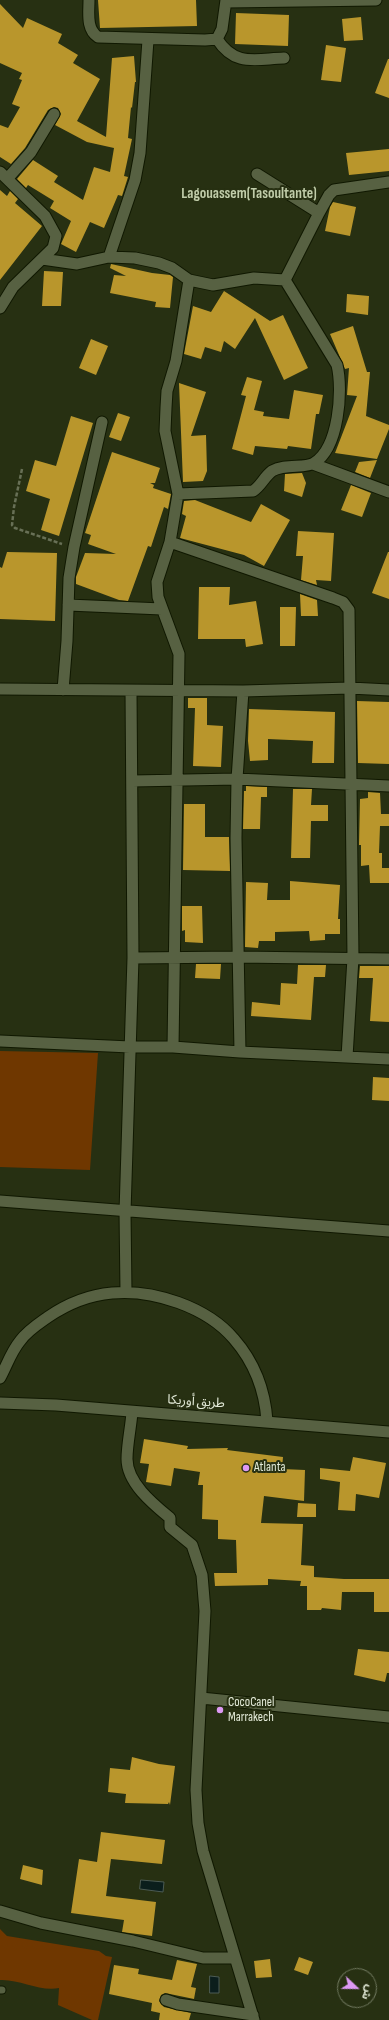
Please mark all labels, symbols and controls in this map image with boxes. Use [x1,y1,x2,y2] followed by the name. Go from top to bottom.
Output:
[181,185,317,203] district label: Lagouassem(Tasoultante)
[167,1392,225,1412] street label: طريق أوريكا
[254,1460,286,1476] place label: Atlanta
[241,1463,251,1473] marker: Atlanta
[228,1695,274,1726] place label: CocoCanel Marrakech
[215,1705,225,1715] marker: CocoCanel Marrakech
[337,1968,377,2008] north arrow
[359,1983,377,2002] text: ش

